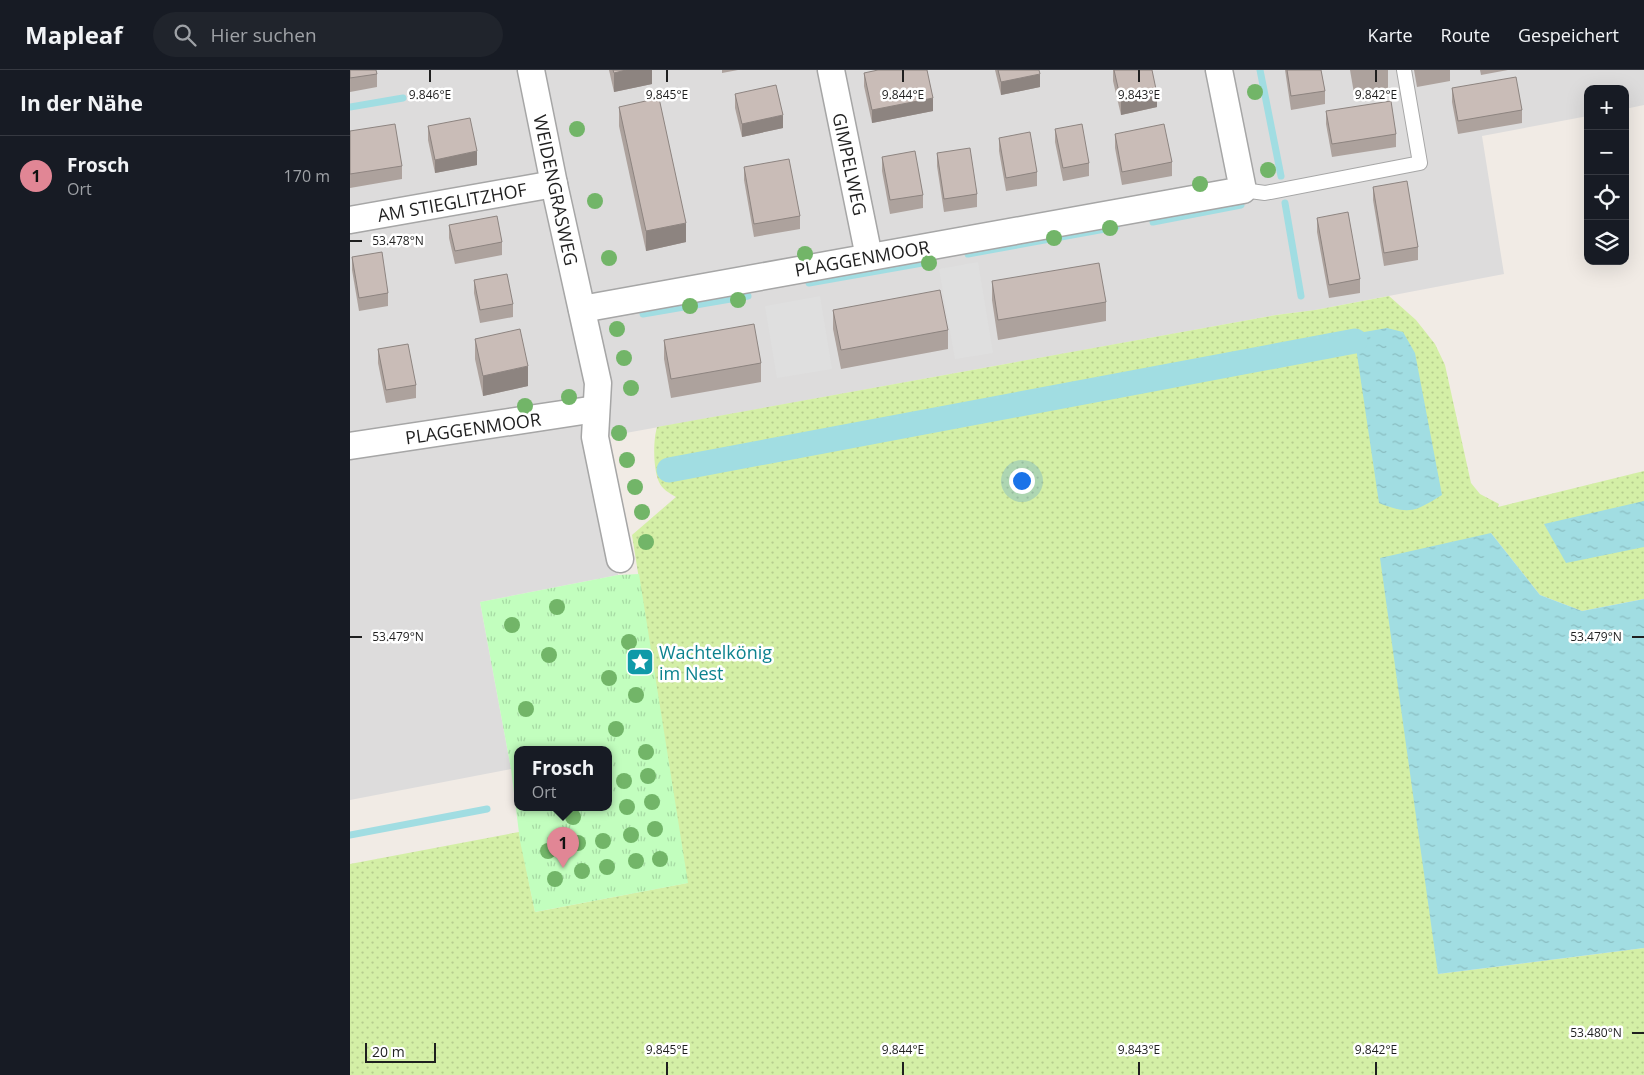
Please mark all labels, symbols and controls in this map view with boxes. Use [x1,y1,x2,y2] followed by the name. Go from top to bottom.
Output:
[153,12,503,57] search box
[25,18,123,51] text: Mapleaf
[171,21,199,49] icon: search
[211,22,317,48] text: Hier suchen
[1368,23,1413,47] text: Karte
[1441,23,1490,47] text: Route
[1518,23,1619,47] text: Gespeichert
[1584,85,1629,265] map controls
[1584,85,1629,130] button: +
[409,86,451,103] text: 9.846°E
[646,86,688,103] text: 9.845°E
[882,86,924,103] text: 9.844°E
[1118,86,1160,103] text: 9.843°E
[1355,86,1397,103] text: 9.842°E
[20,89,143,117] text: In der Nähe
[827,111,873,217] street label: GIMPELWEG
[528,112,584,268] street label: WEIDENGRASWEG
[1584,130,1629,175] button: −
[67,152,130,178] text: Frosch
[31,165,41,187] text: 1
[284,165,330,187] text: 170 m
[1584,175,1629,220] button: locate
[375,177,529,227] street label: AM STIEGLITZHOF
[67,178,92,200] text: Ort
[1584,220,1629,265] button: layers
[372,232,424,249] text: 53.478°N
[793,234,931,282] street label: PLAGGENMOOR
[404,407,542,449] street label: PLAGGENMOOR
[1009,468,1035,494] your location
[372,628,424,645] text: 53.479°N
[1570,628,1622,645] text: 53.479°N
[659,640,772,685] place label: Wachtelkönig im Nest
[625,647,655,677] place icon: Wachtelkönig im Nest
[514,746,612,811] popup
[532,755,594,781] text: Frosch
[532,781,556,803] text: Ort
[547,827,579,868] pin: 1
[1570,1024,1622,1041] text: 53.480°N
[365,1040,436,1063] scale bar
[646,1041,688,1058] text: 9.845°E
[882,1041,924,1058] text: 9.844°E
[1118,1041,1160,1058] text: 9.843°E
[1355,1041,1397,1058] text: 9.842°E
[372,1042,405,1061] text: 20 m

